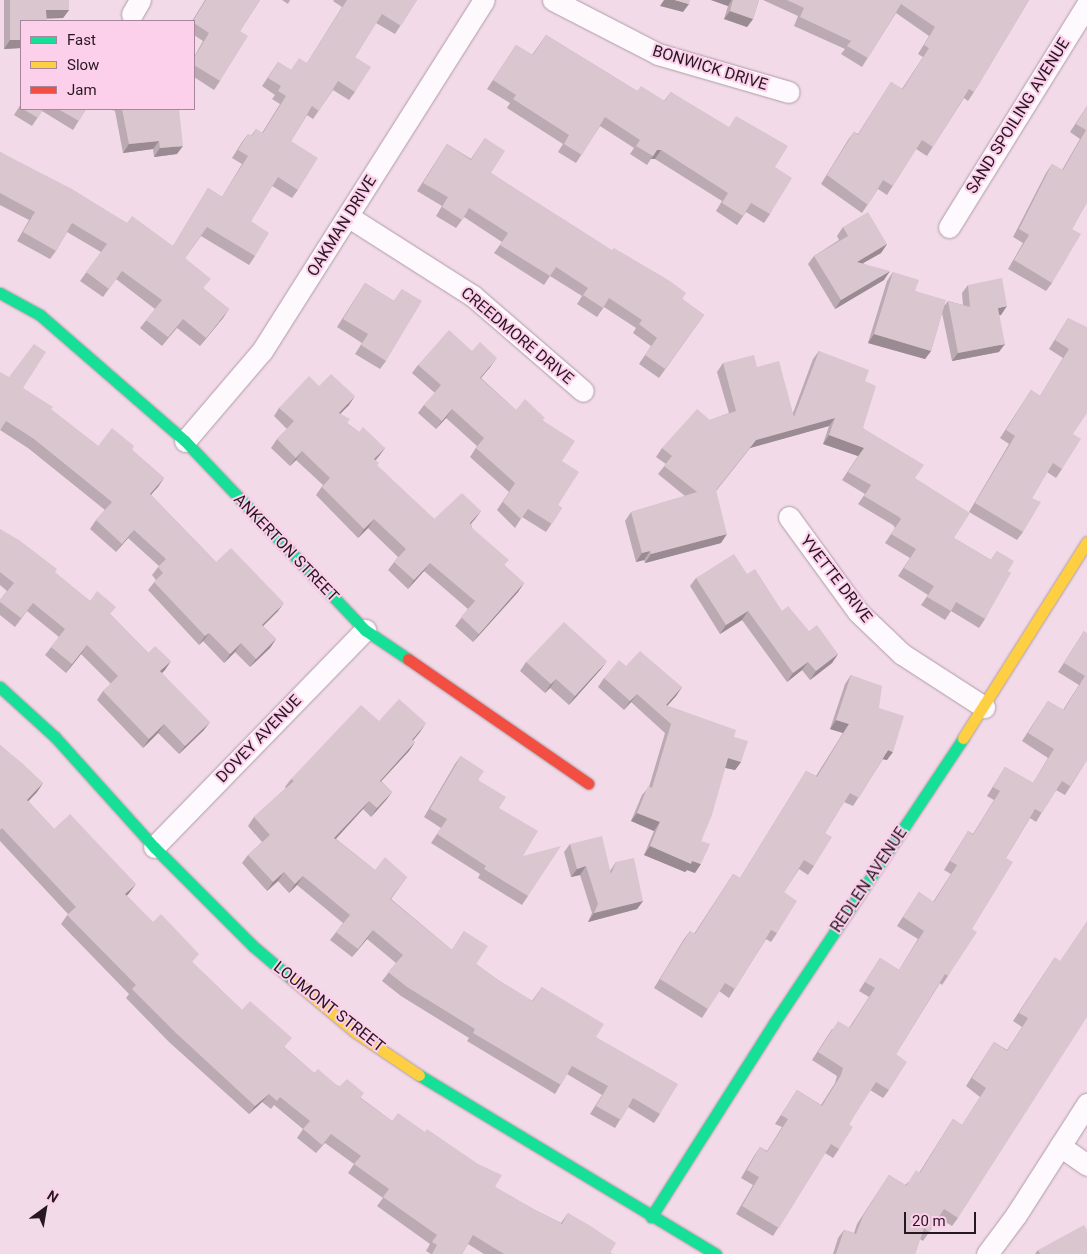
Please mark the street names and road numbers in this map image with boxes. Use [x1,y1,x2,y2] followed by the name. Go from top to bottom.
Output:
[962,35,1074,197] street label: SAND SPOILING AVENUE
[650,41,770,95] street label: BONWICK DRIVE
[303,172,381,280] street label: OAKMAN DRIVE
[457,283,577,389] street label: CREEDMORE DRIVE
[230,490,342,606] street label: ANKERTON STREET
[796,532,876,626] street label: YVETTE DRIVE
[212,691,306,787] street label: DOVEY AVENUE
[827,824,911,936] street label: REDLEN AVENUE
[270,958,388,1056] street label: LOUMONT STREET

